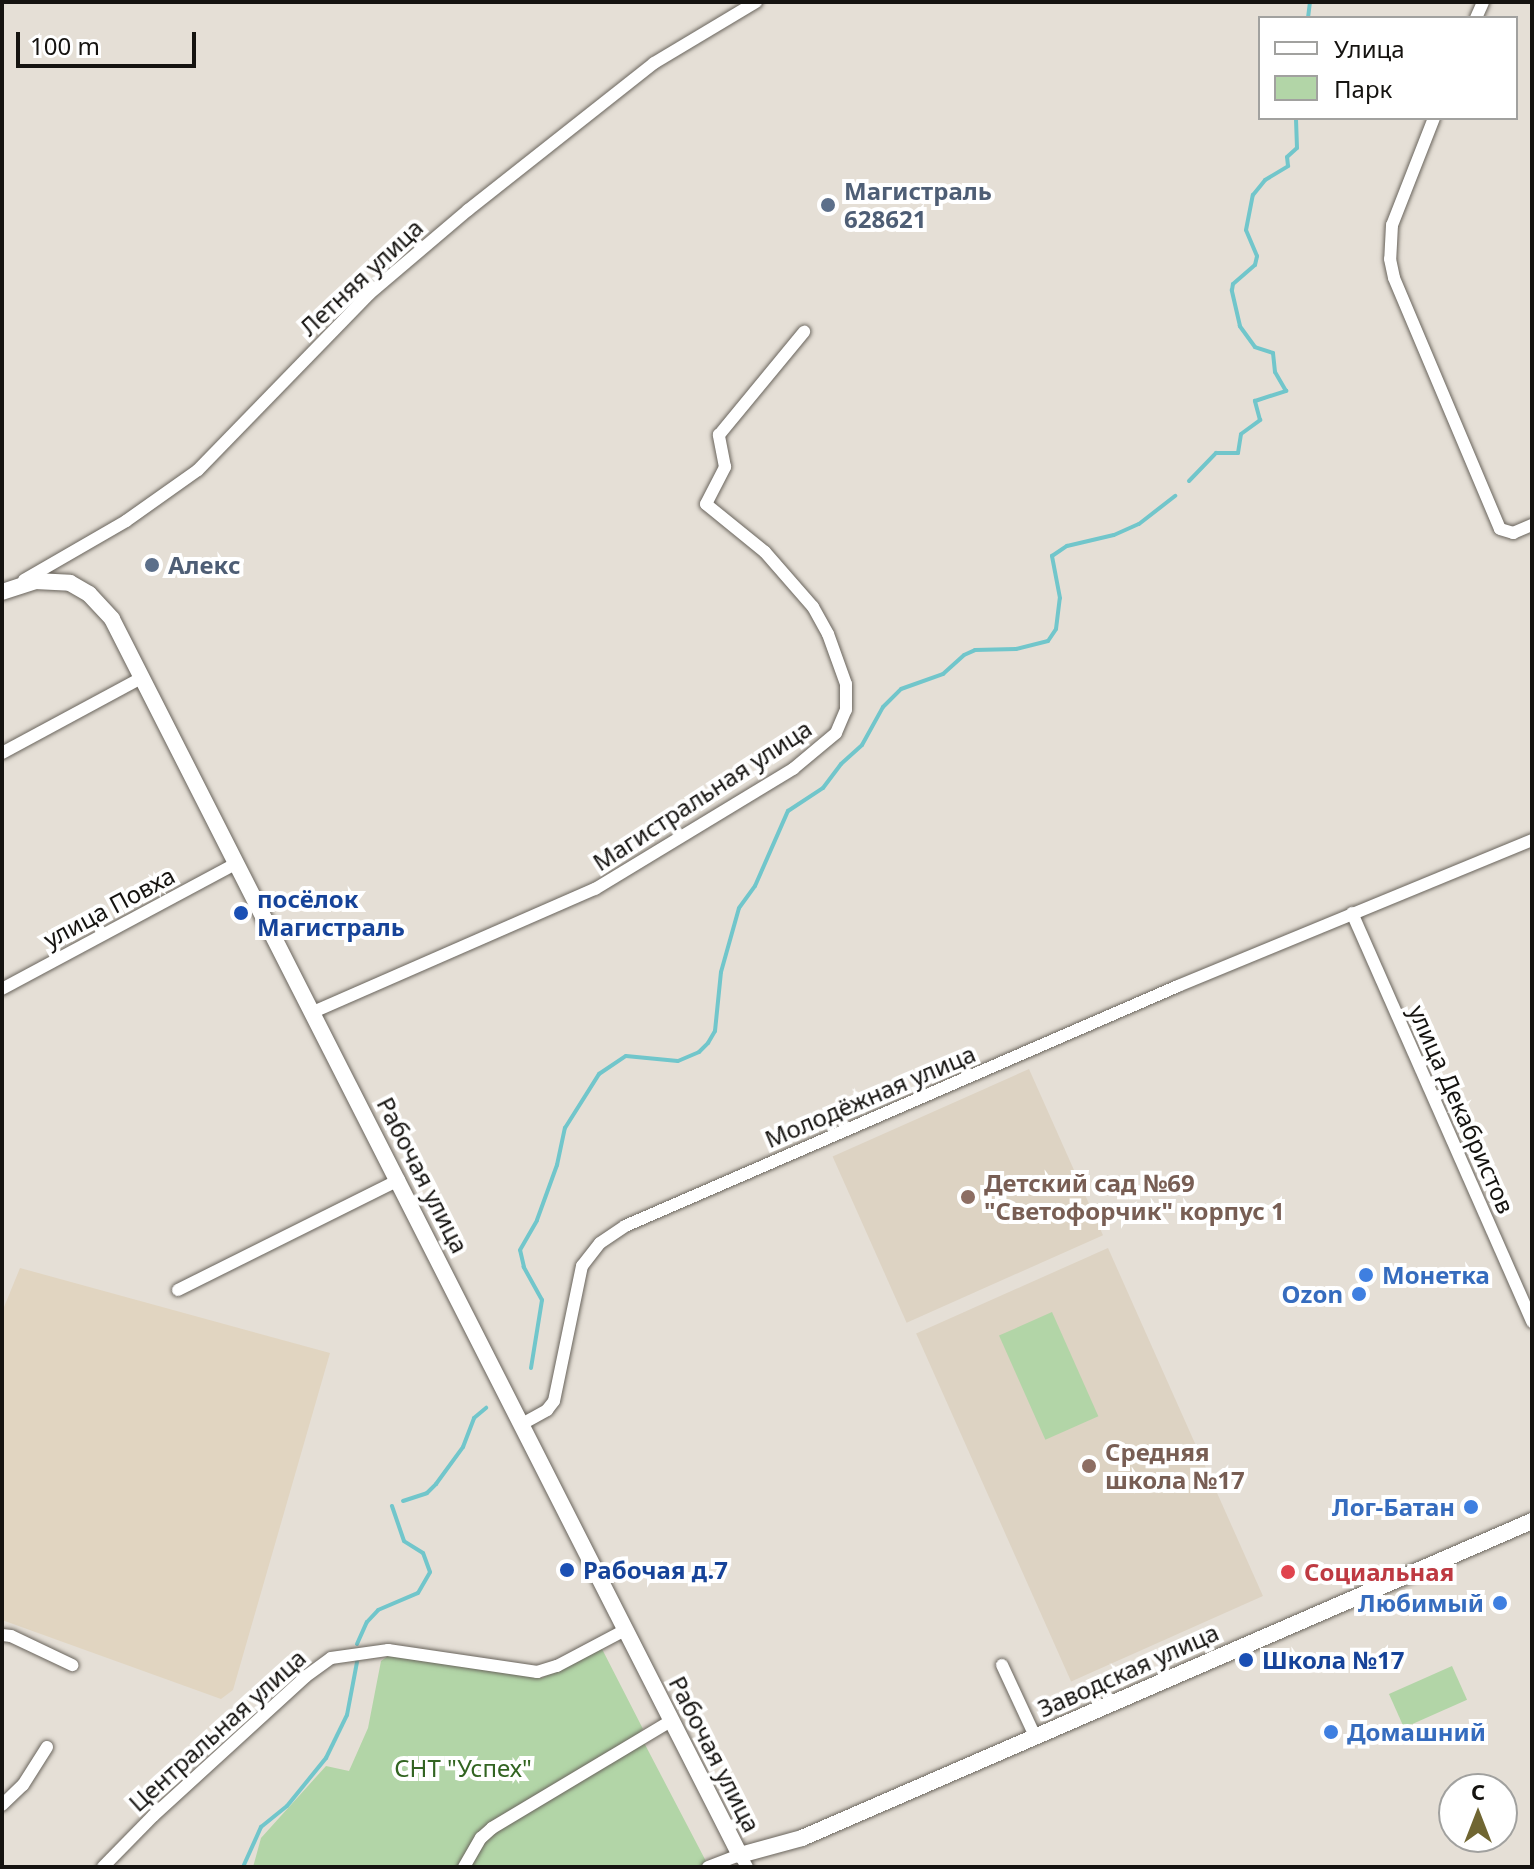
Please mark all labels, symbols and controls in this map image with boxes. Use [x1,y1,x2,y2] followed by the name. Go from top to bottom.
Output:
[20,16,200,66] scale bar
[1258,16,1518,120] legend
[30,29,100,62] text: 100 m
[1334,32,1405,65] text: Улица
[1334,72,1392,105] text: Парк
[844,177,992,233] place label: Магистраль 628621
[819,196,837,214] marker: Магистраль 628621
[294,213,428,341] street label: Летняя улица
[168,551,240,579] place label: Алекс
[143,556,161,574] marker: Алекс
[587,714,817,876] street label: Магистральная улица
[39,860,179,954] street label: улица Повха
[257,885,405,941] place label: посёлок Магистраль
[232,904,250,922] marker: посёлок Магистраль
[1403,1000,1521,1218] street label: улица Декабристов
[760,1039,980,1153] street label: Молодёжная улица
[371,1092,475,1258] street label: Рабочая улица
[984,1169,1285,1225] place label: Детский сад №69 "Светофорчик" корпус 1
[959,1188,977,1206] marker: Детский сад №69 "Светофорчик" корпус 1
[1382,1261,1490,1289] place label: Монетка
[1357,1266,1375,1284] marker: Монетка
[1282,1280,1343,1308] place label: Ozon
[1350,1285,1368,1303] marker: Ozon
[1105,1438,1245,1494] place label: Средняя школа №17
[1080,1457,1098,1475] marker: Средняя школа №17
[1332,1493,1455,1521] place label: Лог-Батан
[1462,1498,1480,1516] marker: Лог-Батан
[583,1556,728,1584] place label: Рабочая д.7
[1304,1558,1454,1586] place label: Социальная
[558,1561,576,1579] marker: Рабочая д.7
[1279,1563,1297,1581] marker: Социальная
[1358,1589,1484,1617] place label: Любимый
[1491,1594,1509,1612] marker: Любимый
[1033,1617,1223,1723] street label: Заводская улица
[123,1643,311,1817] street label: Центральная улица
[1262,1646,1404,1674] place label: Школа №17
[1237,1651,1255,1669] marker: Школа №17
[663,1671,767,1837] street label: Рабочая улица
[1347,1718,1486,1746] place label: Домашний
[1322,1723,1340,1741] marker: Домашний
[394,1754,532,1782] park label: СНТ "Успех"
[1438,1773,1518,1853] north arrow
[1471,1776,1485,1806] text: С

